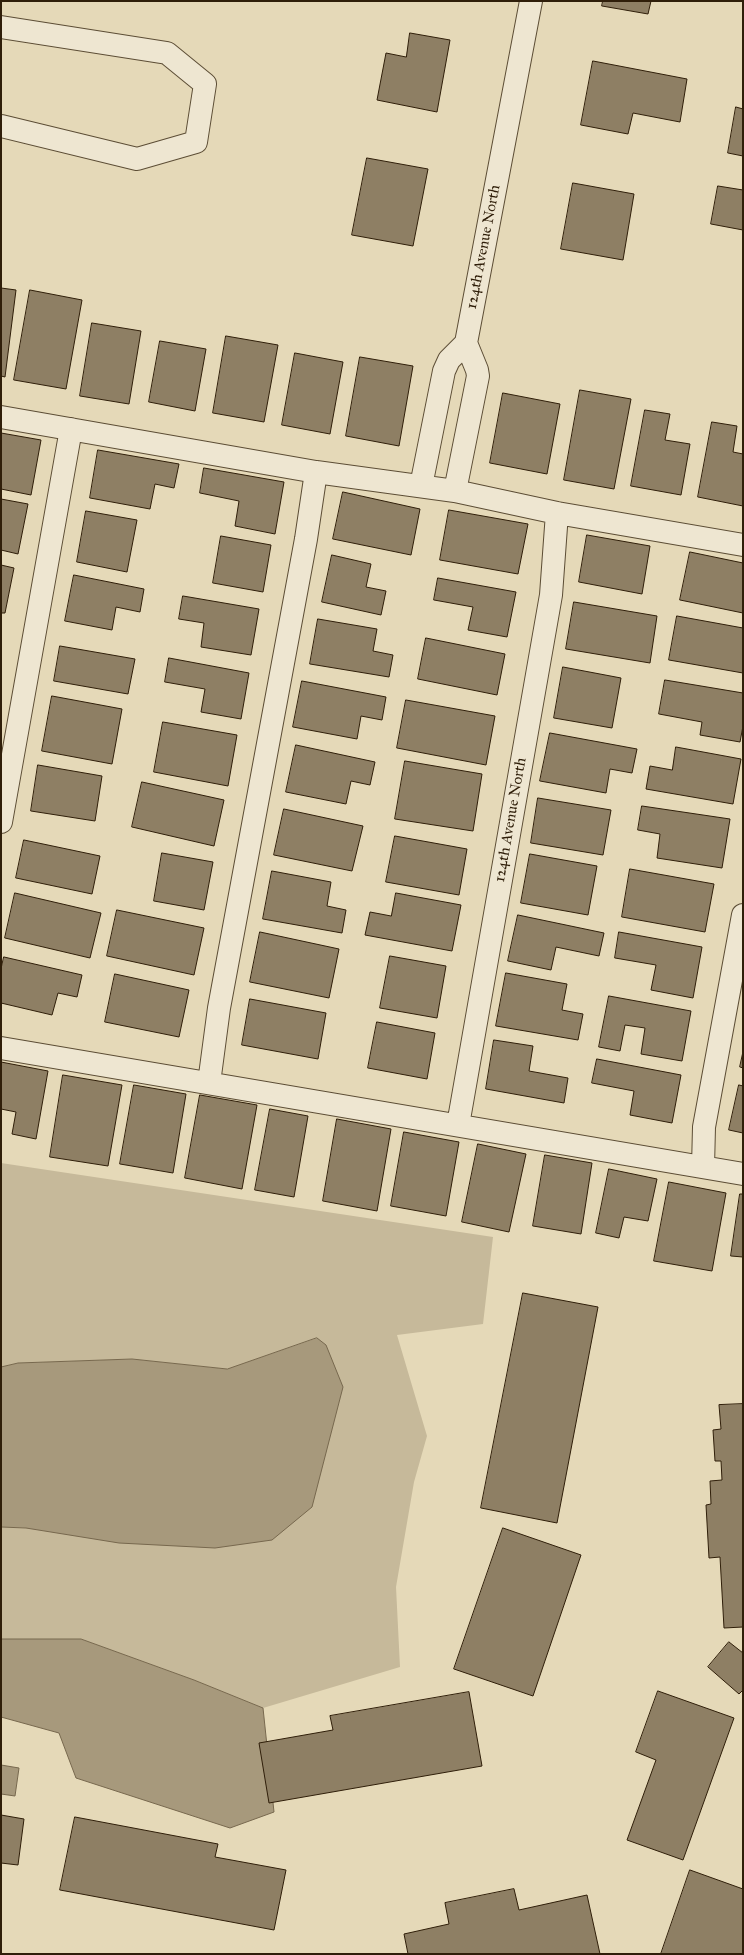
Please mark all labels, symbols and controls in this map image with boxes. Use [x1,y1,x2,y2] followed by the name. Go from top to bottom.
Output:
[463,183,505,311] street label: 124th Avenue North
[491,756,531,884] street label: 124th Avenue North

